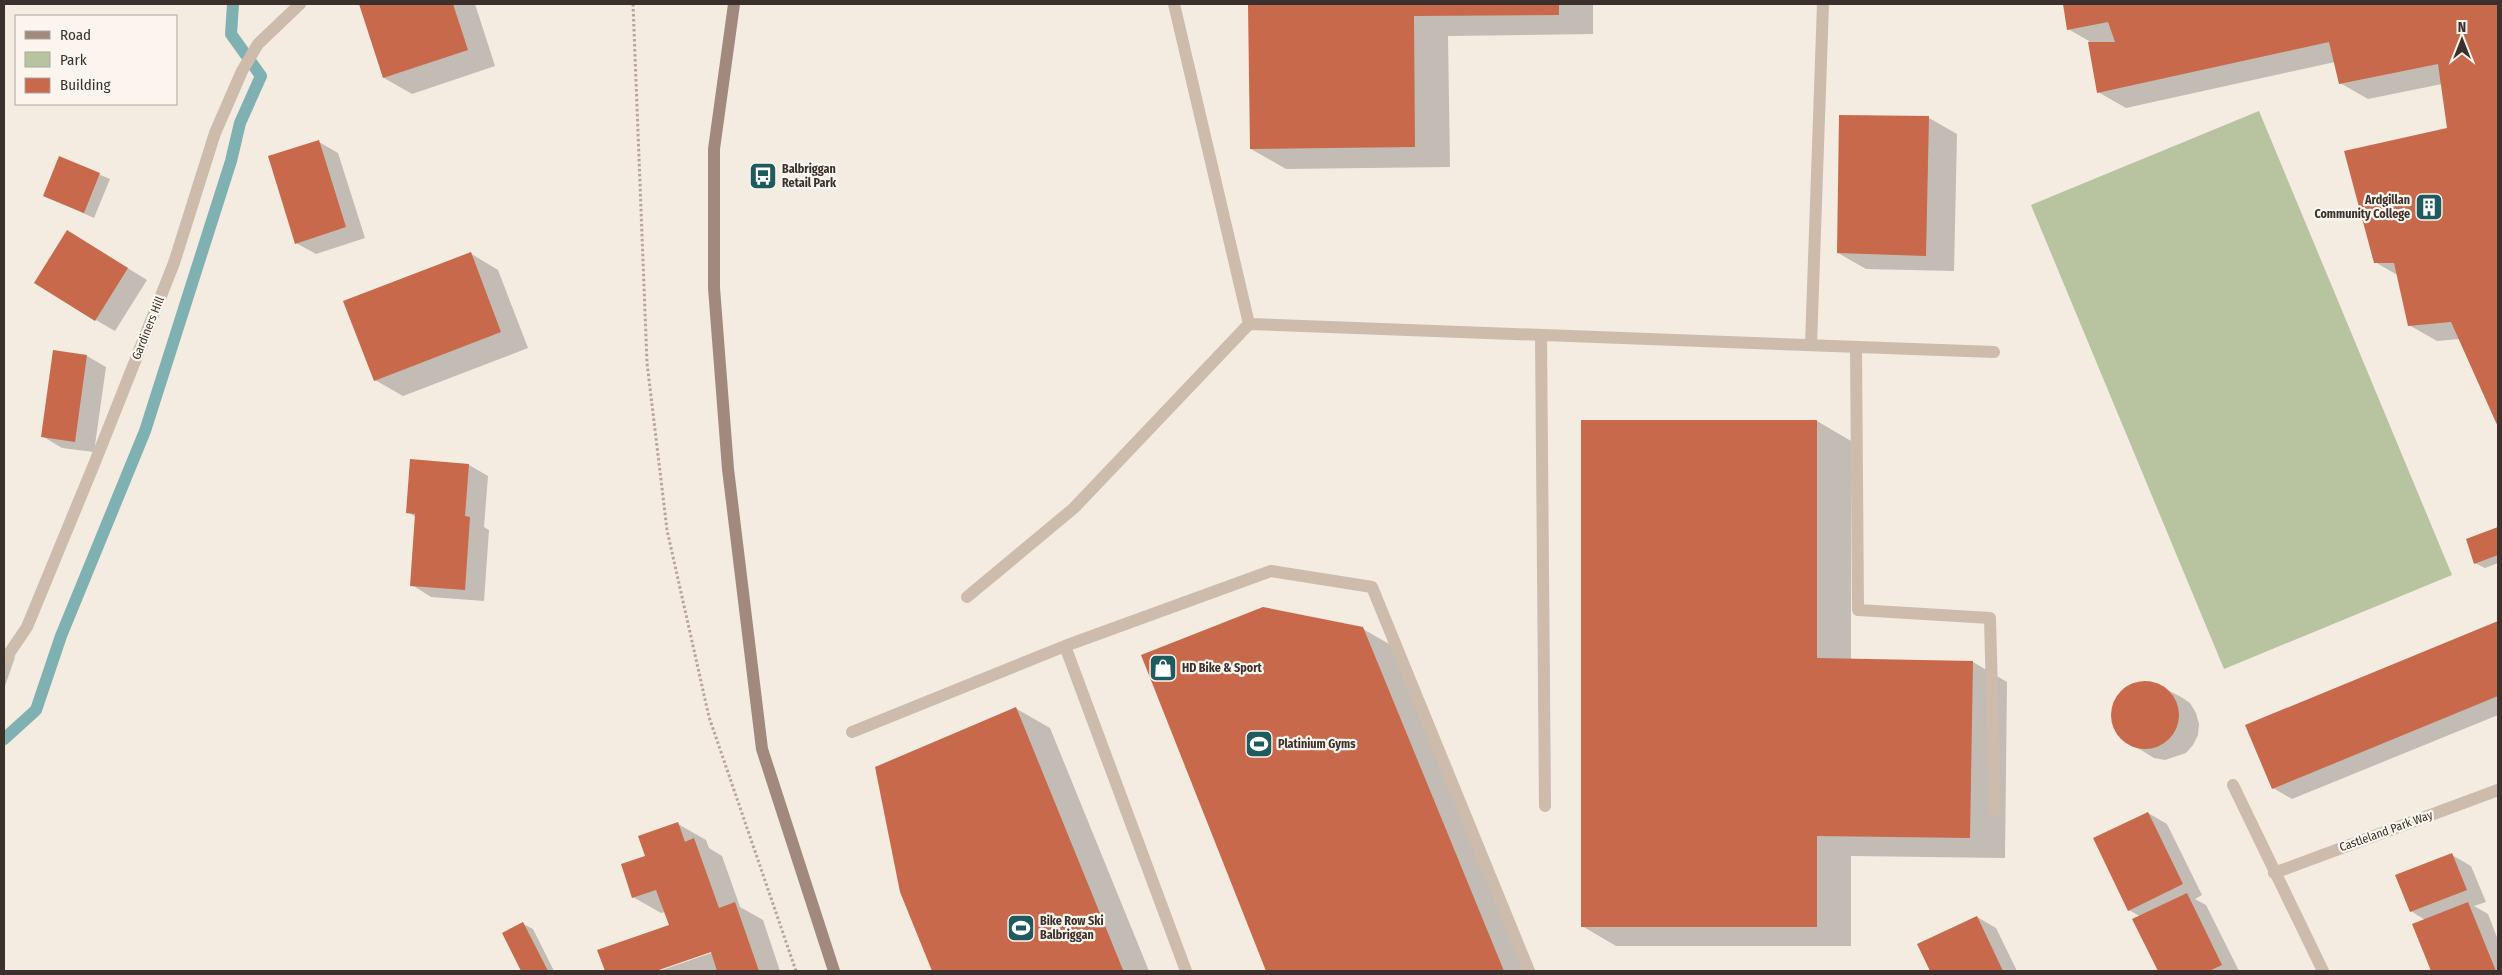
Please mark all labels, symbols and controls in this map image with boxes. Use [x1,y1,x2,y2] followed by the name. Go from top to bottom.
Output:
[15,15,178,105] legend
[2437,15,2487,65] north arrow
[2458,19,2466,36] text: N
[60,26,91,44] text: Road
[60,51,87,69] text: Park
[60,76,111,94] text: Building
[748,161,778,191] bus stop icon: Balbriggan Retail Park
[782,162,837,190] place label: Balbriggan Retail Park
[2414,192,2444,222] building icon: Ardgillan Community College
[2314,193,2410,221] place label: Ardgillan Community College
[129,294,167,362] street label: Gardiners Hill
[1148,653,1178,683] shop icon: HD Bike & Sport
[1182,661,1263,675] place label: HD Bike & Sport
[1244,729,1274,759] sports icon: Platinium Gyms
[1278,737,1356,751] place label: Platinium Gyms
[2338,807,2435,854] street label: Castleland Park Way
[1006,913,1036,943] sports icon: Bike Row Ski Balbriggan
[1040,914,1104,942] place label: Bike Row Ski Balbriggan

